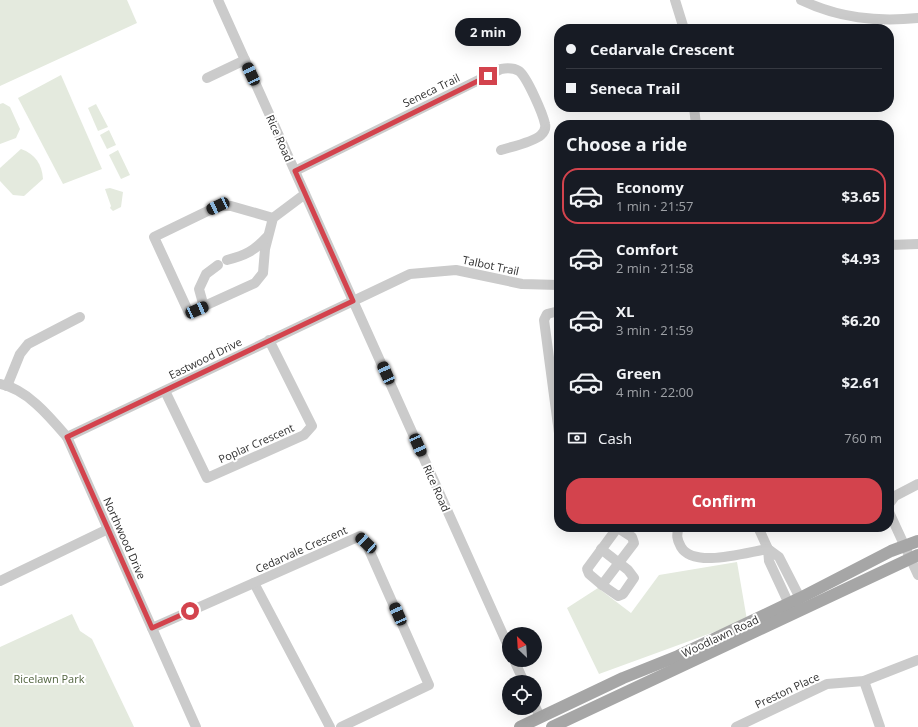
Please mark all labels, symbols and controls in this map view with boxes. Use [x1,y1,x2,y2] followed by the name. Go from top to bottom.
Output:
[455,18,521,46] callout: 2 min
[470,23,506,41] text: 2 min
[590,39,734,59] text: Cedarvale Crescent
[240,61,262,87] car
[479,67,497,85] route end
[400,70,462,110] street label: Seneca Trail
[590,78,680,98] text: Seneca Trail
[263,112,297,164] street label: Rice Road
[566,132,687,156] text: Choose a ride
[616,177,684,197] text: Economy
[568,178,604,214] icon: car
[841,186,880,206] text: $3.65
[205,195,231,217] car
[616,197,693,215] text: 1 min · 21:57
[616,239,678,259] text: Comfort
[568,240,604,276] icon: car
[841,248,880,268] text: $4.93
[461,252,521,278] street label: Talbot Trail
[616,259,693,277] text: 2 min · 21:58
[184,300,210,320] car
[616,301,634,321] text: XL
[568,302,604,338] icon: car
[841,310,880,330] text: $6.20
[616,321,693,339] text: 3 min · 21:59
[166,334,244,382] street label: Eastwood Drive
[376,360,396,386] car
[616,363,661,383] text: Green
[568,364,604,400] icon: car
[841,372,880,392] text: $2.61
[616,383,693,401] text: 4 min · 22:00
[216,420,296,466] street label: Poplar Crescent
[566,427,588,449] icon: cash
[598,428,632,448] text: Cash
[844,429,882,447] text: 760 m
[408,432,428,458] car
[420,462,454,514] street label: Rice Road
[566,478,882,524] button: Confirm
[100,495,150,581] street label: Northwood Drive
[253,522,349,576] street label: Cedarvale Crescent
[353,530,379,556] car
[388,601,408,627] car
[181,602,199,620] route start
[679,612,761,660] street label: Woodlawn Road
[502,627,542,667] north arrow
[502,627,542,715] map controls
[752,668,822,712] street label: Preston Place
[13,671,85,686] park label: Ricelawn Park
[502,675,542,715] button: locate

